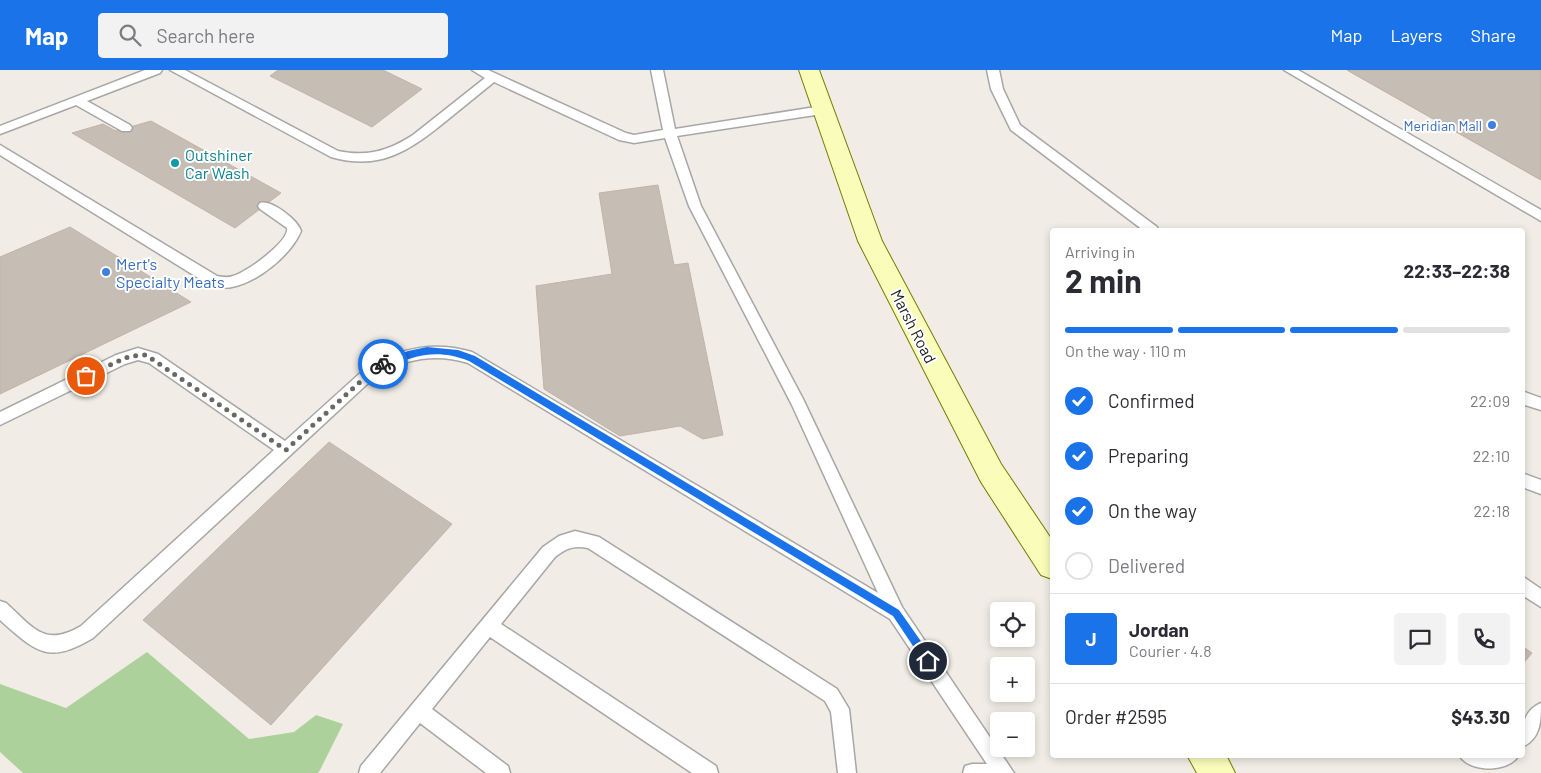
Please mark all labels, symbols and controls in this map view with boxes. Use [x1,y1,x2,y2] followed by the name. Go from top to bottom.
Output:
[98,13,448,58] search box
[25,21,68,50] text: Map
[116,21,144,49] icon: search
[156,24,255,47] text: Search here
[1330,24,1362,46] text: Map
[1390,24,1443,46] text: Layers
[1471,24,1516,46] text: Share
[1404,117,1482,134] place label: Meridian Mall
[1486,119,1498,131] marker: Meridian Mall
[185,145,253,182] place label: Outshiner Car Wash
[169,157,181,169] marker: Outshiner Car Wash
[1065,242,1135,261] text: Arriving in
[116,254,225,291] place label: Mert's Specialty Meats
[1404,259,1510,282] text: 22:33–22:38
[1065,261,1142,299] text: 2 min
[100,266,112,278] marker: Mert's Specialty Meats
[887,286,941,366] street label: Marsh Road
[358,339,408,389] courier
[1065,341,1186,360] text: On the way · 110 m
[369,350,397,378] icon: bike
[65,355,107,397] pin
[72,362,100,390] icon: bag
[1065,387,1093,415] icon: check
[1108,389,1195,412] text: Confirmed
[1470,391,1510,410] text: 22:09
[1065,442,1093,470] icon: check
[1108,444,1189,467] text: Preparing
[1473,446,1510,465] text: 22:10
[1065,497,1093,525] icon: check
[1108,499,1197,522] text: On the way
[1473,501,1510,520] text: 22:18
[1108,554,1185,577] text: Delivered
[990,602,1035,757] map controls
[990,602,1035,647] button: locate
[1394,613,1446,665] button: chat
[1458,613,1510,665] button: phone
[1129,618,1189,641] text: Jordan
[1085,627,1097,650] text: J
[907,640,949,682] pin
[1129,641,1212,660] text: Courier · 4.8
[914,647,942,675] icon: home
[990,657,1035,702] button: +
[1065,705,1167,728] text: Order #2595
[1451,705,1510,728] text: $43.30
[990,712,1035,757] button: −

